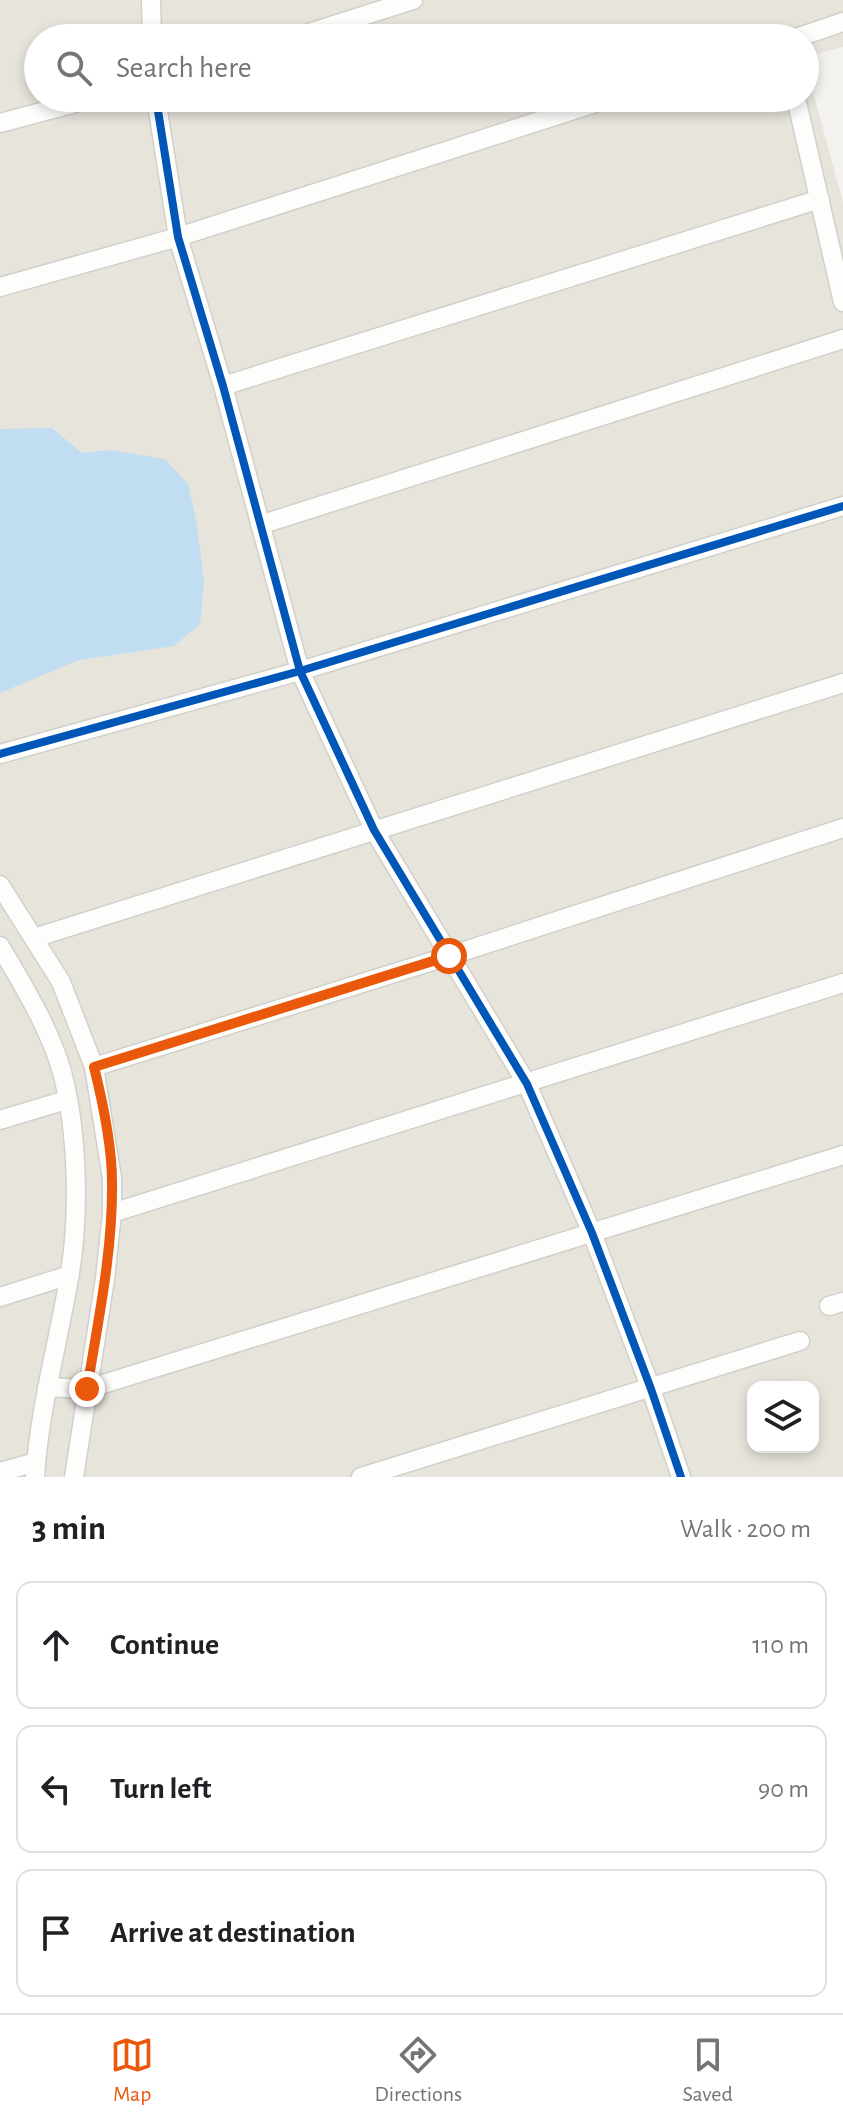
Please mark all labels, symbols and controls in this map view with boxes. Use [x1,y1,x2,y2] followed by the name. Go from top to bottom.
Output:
[24,24,819,112] search box
[52,46,96,90] icon: search
[116,53,252,83] text: Search here
[431,938,467,974] route start
[69,1371,105,1407] route end
[747,1381,819,1453] map controls
[747,1381,819,1453] button: layers
[32,1512,106,1546] text: 3 min
[680,1516,811,1542] text: Walk · 200 m
[34,1623,78,1667] icon: ahead
[110,1630,219,1660] text: Continue
[752,1632,809,1658] text: 110 m
[34,1767,78,1811] icon: left
[110,1774,211,1804] text: Turn left
[758,1776,809,1802] text: 90 m
[34,1911,78,1955] icon: arrive
[110,1918,356,1948] text: Arrive at destination
[110,2033,154,2107] tab: Map
[374,2033,462,2107] tab: Directions
[682,2033,733,2107] tab: Saved

